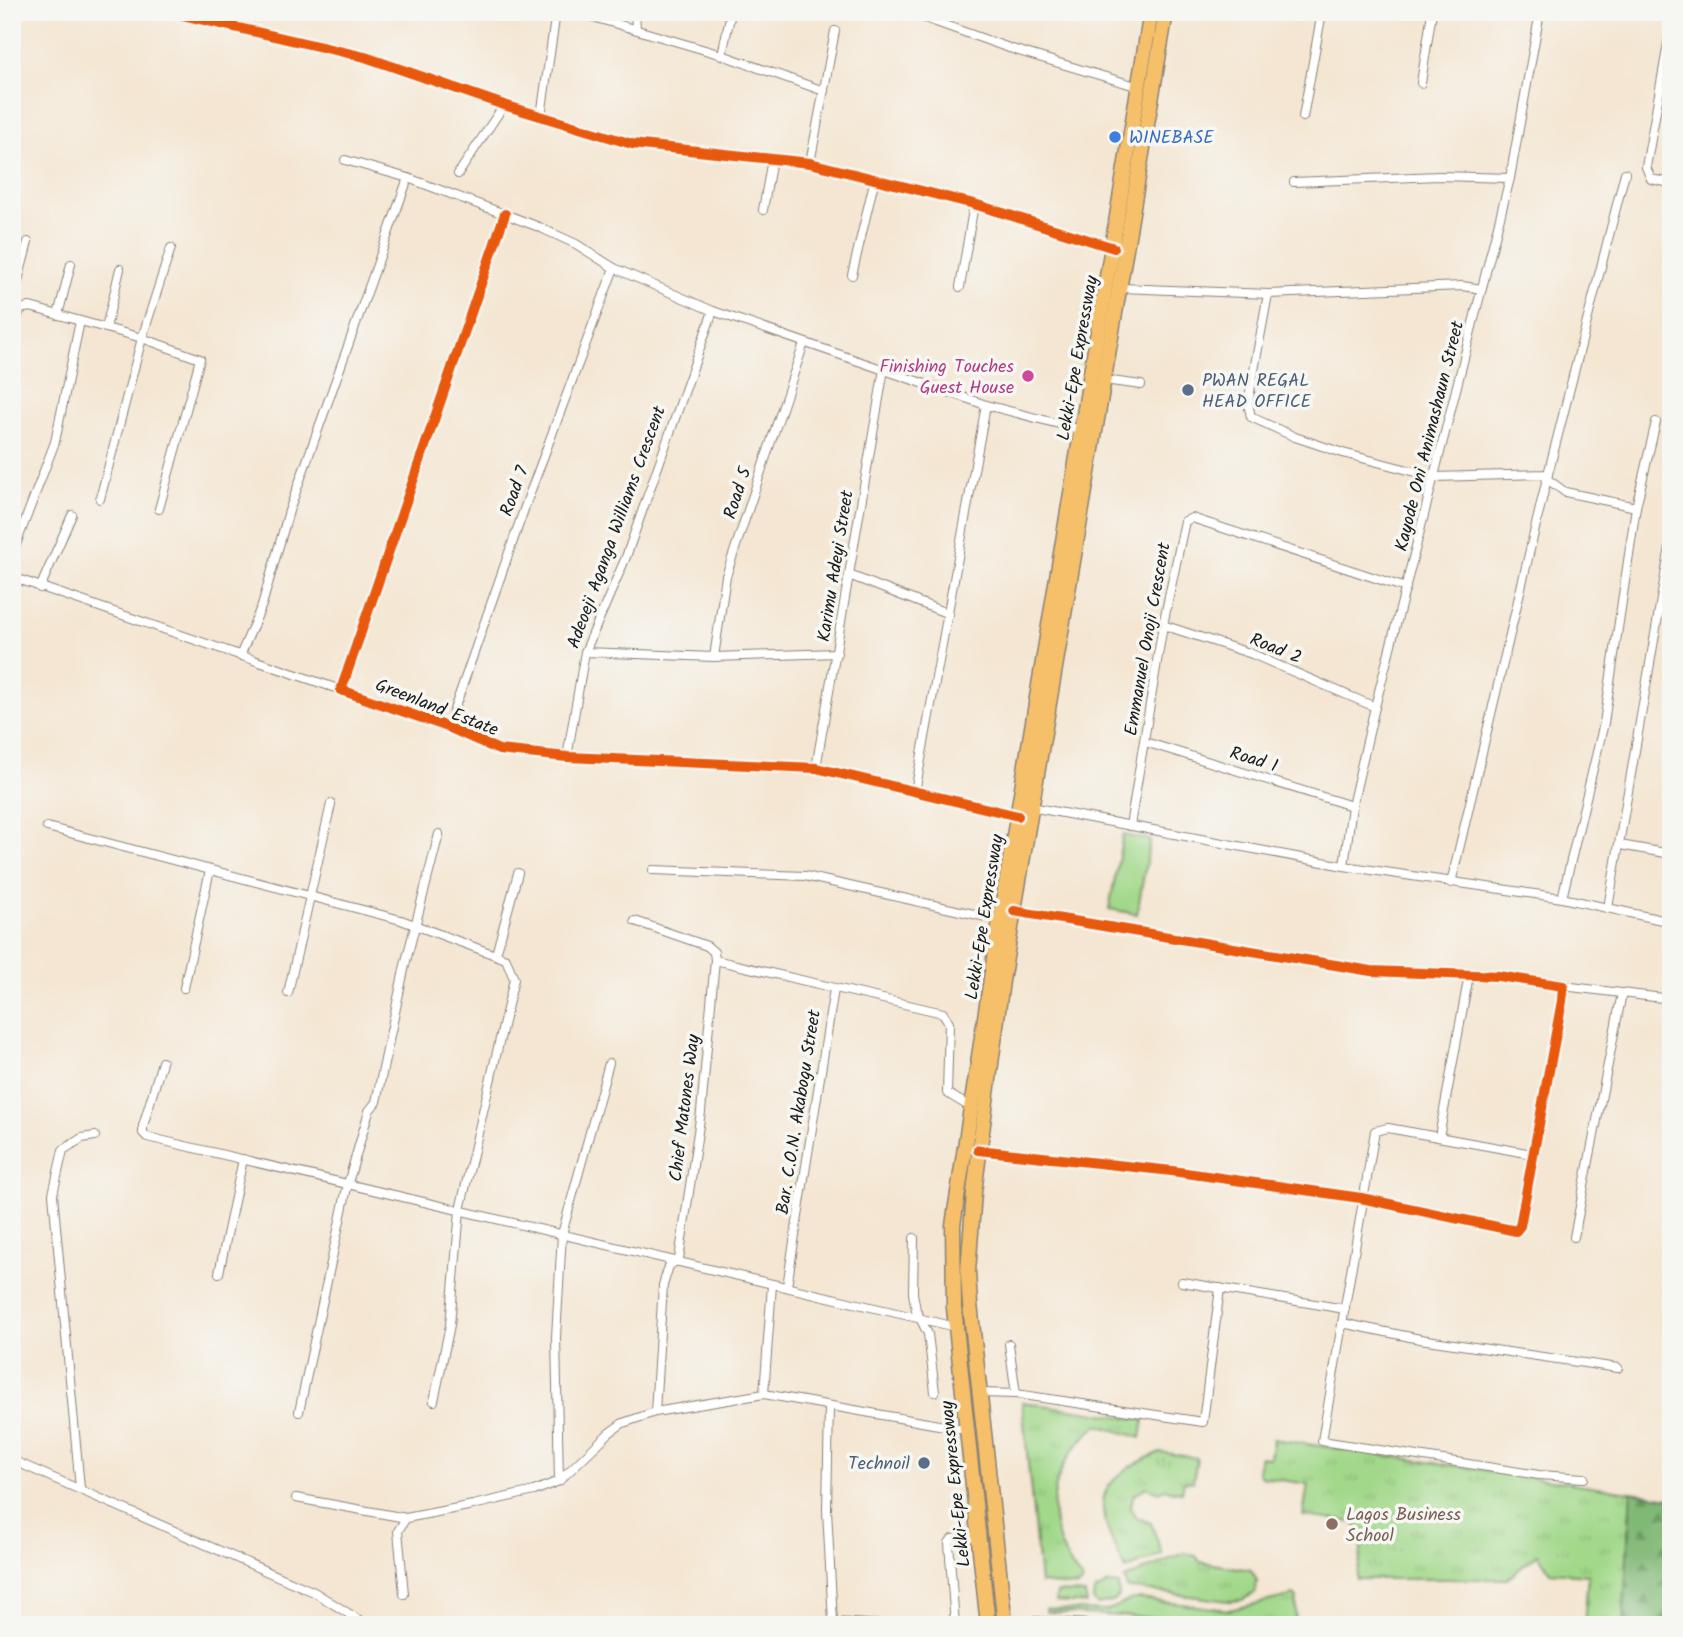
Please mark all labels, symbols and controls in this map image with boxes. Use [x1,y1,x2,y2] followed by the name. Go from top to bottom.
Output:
[1129,124,1214,153] place label: WINEBASE
[1107,129,1123,145] marker: WINEBASE
[1050,273,1107,443] street label: Lekki-Epe Expressway
[1388,317,1473,555] street label: Kayode Oni Animashaun Street
[880,353,1014,403] place label: Finishing Touches Guest House
[1202,367,1312,417] place label: PWAN REGAL HEAD OFFICE
[1020,368,1036,384] marker: Finishing Touches Guest House
[1180,382,1196,398] marker: PWAN REGAL HEAD OFFICE
[560,401,675,653] street label: Adeoeji Aganga Williams Crescent
[493,462,538,521] street label: Road 7
[716,463,761,523] street label: Road 5
[810,487,863,644] street label: Karimu Adeyi Street
[1117,539,1180,738] street label: Emmanuel Onoji Crescent
[1245,626,1306,673] street label: Road 2
[371,672,502,745] street label: Greenland Estate
[1226,739,1281,781] street label: Road 1
[958,832,1013,1002] street label: Lekki-Epe Expressway
[769,1007,830,1217] street label: Bar. C.O.N. Akabogu Street
[662,1032,709,1183] street label: Chief Matones Way
[933,1399,980,1568] street label: Lekki-Epe Expressway
[848,1450,911,1479] place label: Technoil
[916,1455,932,1471] marker: Technoil
[1346,1501,1461,1551] place label: Lagos Business School
[1324,1516,1340,1532] marker: Lagos Business School

